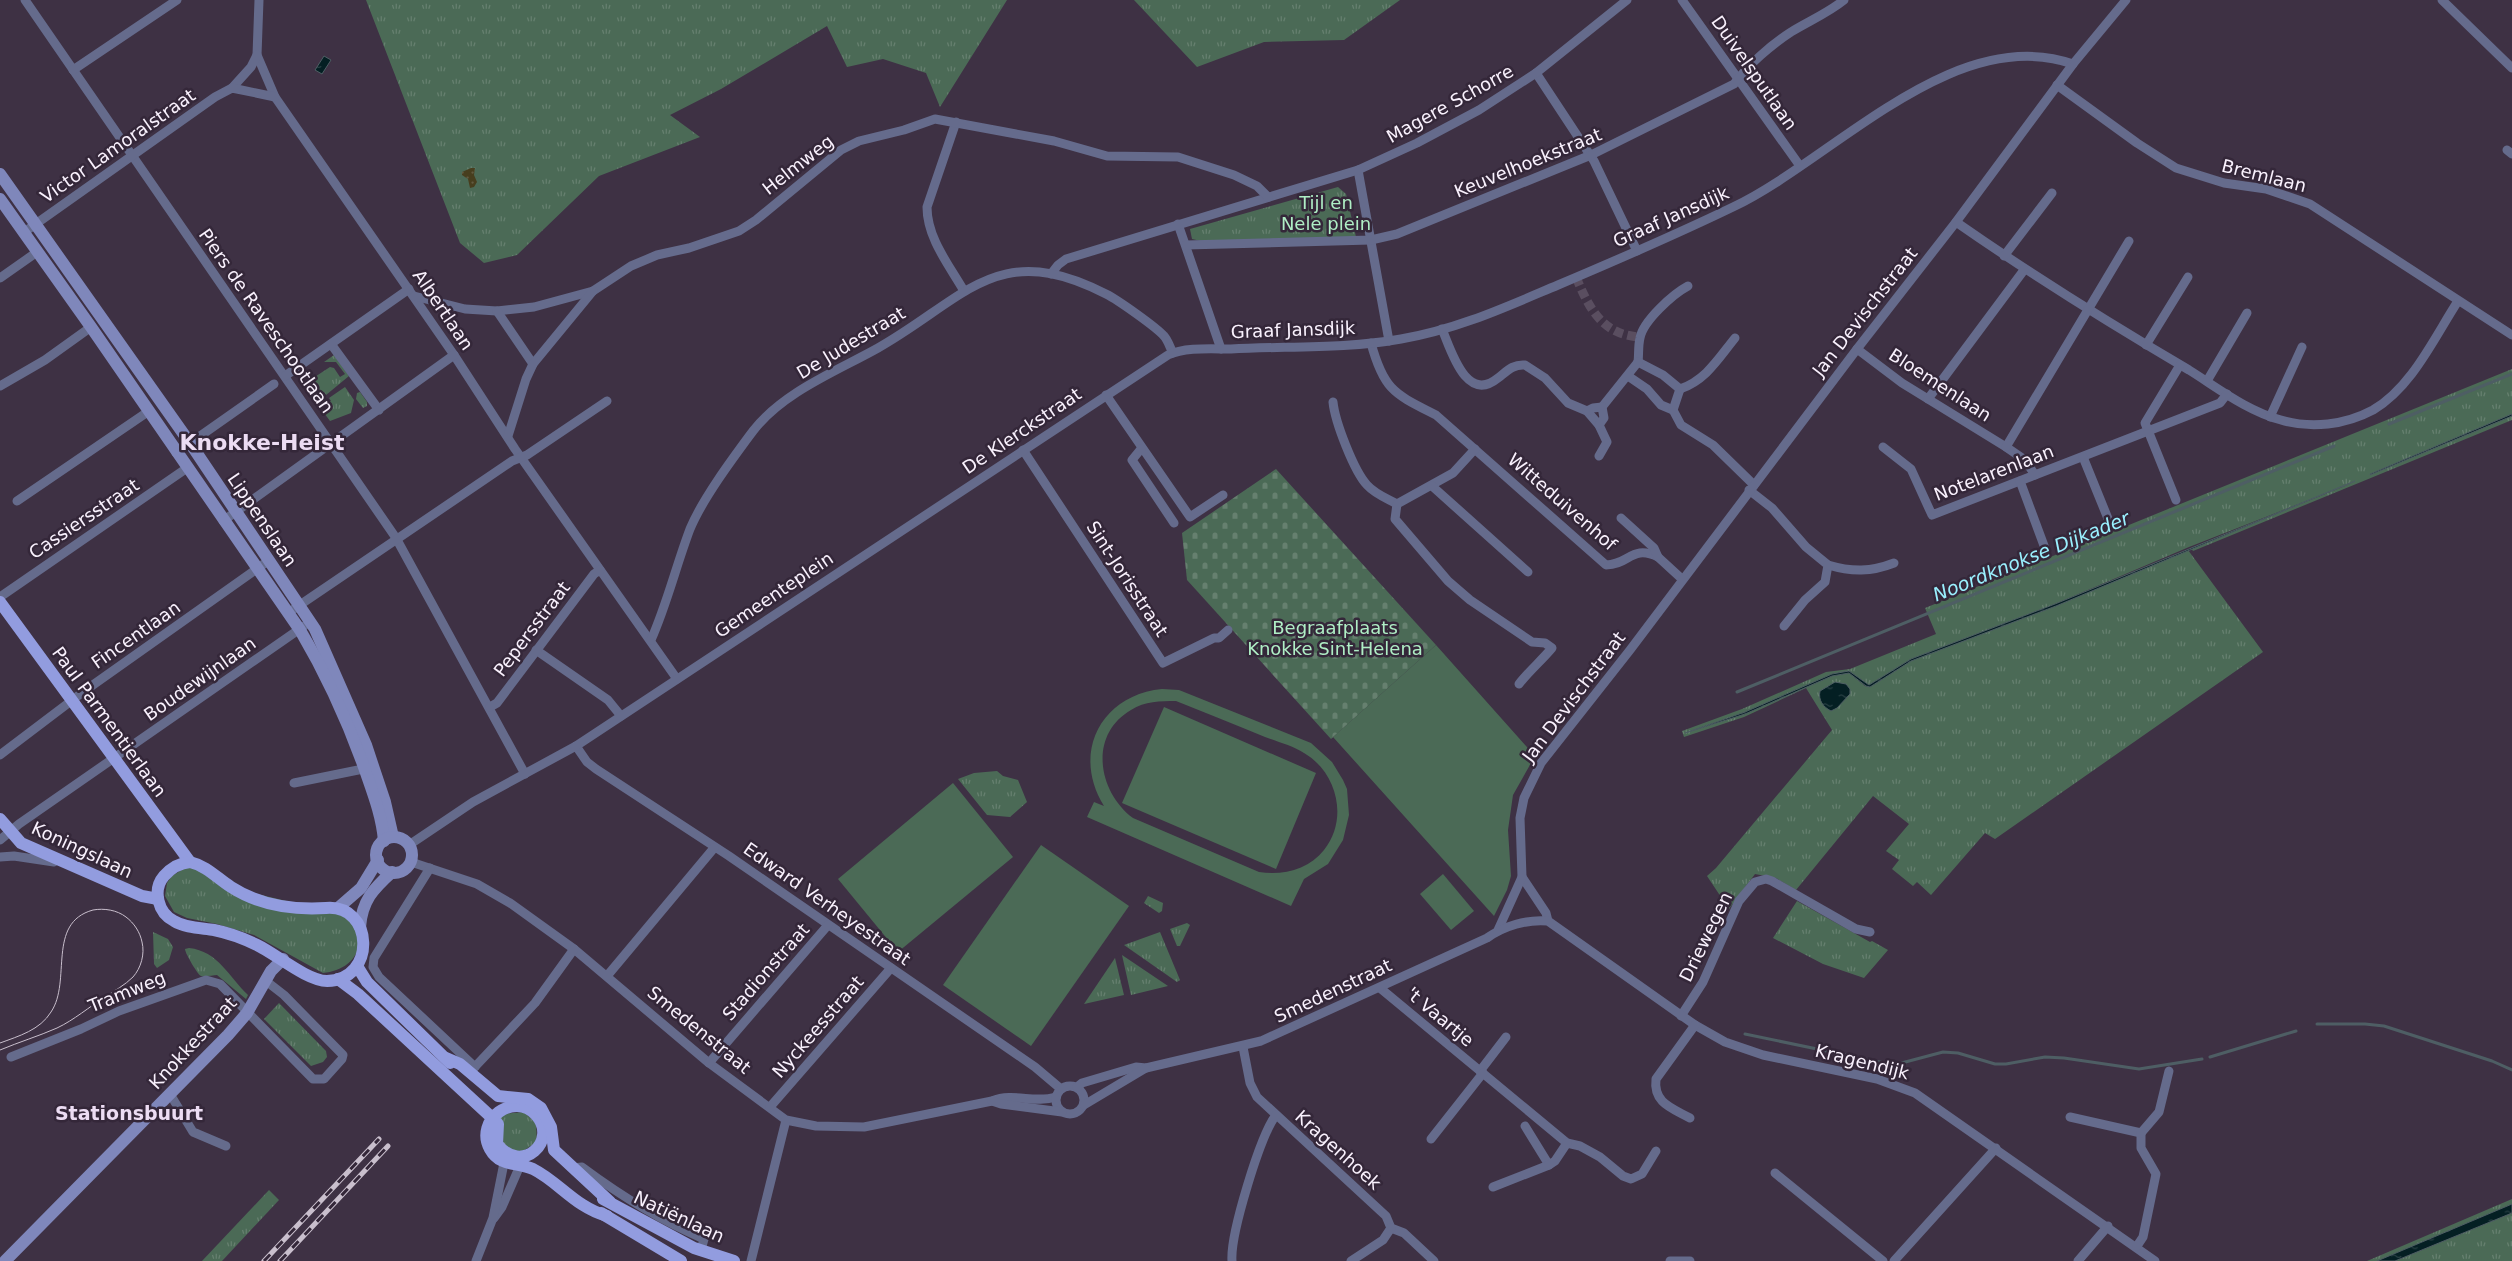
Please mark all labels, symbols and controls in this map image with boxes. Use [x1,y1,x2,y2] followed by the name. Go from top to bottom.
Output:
[1707,12,1802,134] street label: Duivelsputlaan
[1383,60,1517,147] street label: Magere Schorre
[36,84,199,207] street label: Victor Lamoralstraat
[1451,123,1605,202] street label: Keuvelhoekstraat
[758,130,837,199] street label: Helmweg
[2220,155,2309,196] street label: Bremlaan
[1610,181,1732,251] street label: Graaf Jansdijk
[1281,192,1371,234] park label: Tijl en Nele plein
[195,224,338,417] street label: Piers de Raveschootlaan
[1807,243,1921,381] street label: Jan Devischstraat
[409,265,478,354] street label: Albertlaan
[793,302,909,383] street label: De Judestraat
[1230,317,1356,342] street label: Graaf Jansdijk
[1885,344,1995,426] street label: Bloemenlaan
[958,383,1085,478] street label: De Klerckstraat
[179,430,345,455] district label: Knokke-Heist
[1931,440,2057,505] street label: Notelarenlaan
[1504,449,1622,555] street label: Witteduivenhof
[223,469,301,570] street label: Lippenslaan
[25,474,143,563] street label: Cassiersstraat
[1930,506,2134,606] water label: Noordknokse Dijkader
[1082,517,1173,640] street label: Sint-Jorisstraat
[711,547,837,642] street label: Gemeenteplein
[489,577,574,680] street label: Pepersstraat
[87,596,184,673] street label: Fincentlaan
[1247,617,1423,659] park label: Begraafplaats Knokke Sint-Helena
[1517,627,1629,767] street label: Jan Devischstraat
[140,632,260,725] street label: Boudewijnlaan
[48,643,171,801] street label: Paul Parmentierlaan
[28,817,136,882] street label: Koningslaan
[740,838,915,969] street label: Edward Verheyestraat
[1675,889,1736,985] street label: Driewegen
[718,919,813,1024] street label: Stadionstraat
[1271,954,1395,1027] street label: Smedenstraat
[84,967,169,1017] street label: Tramweg
[768,971,868,1082] street label: Nyckeesstraat
[643,982,755,1078] street label: Smedenstraat
[1402,982,1478,1051] street label: 't Vaartje
[145,992,241,1093] street label: Knokkestraat
[1813,1040,1912,1083] street label: Kragendijk
[55,1102,203,1124] district label: Stationsbuurt
[1291,1106,1386,1194] street label: Kragenhoek
[631,1186,728,1247] street label: Natiënlaan

